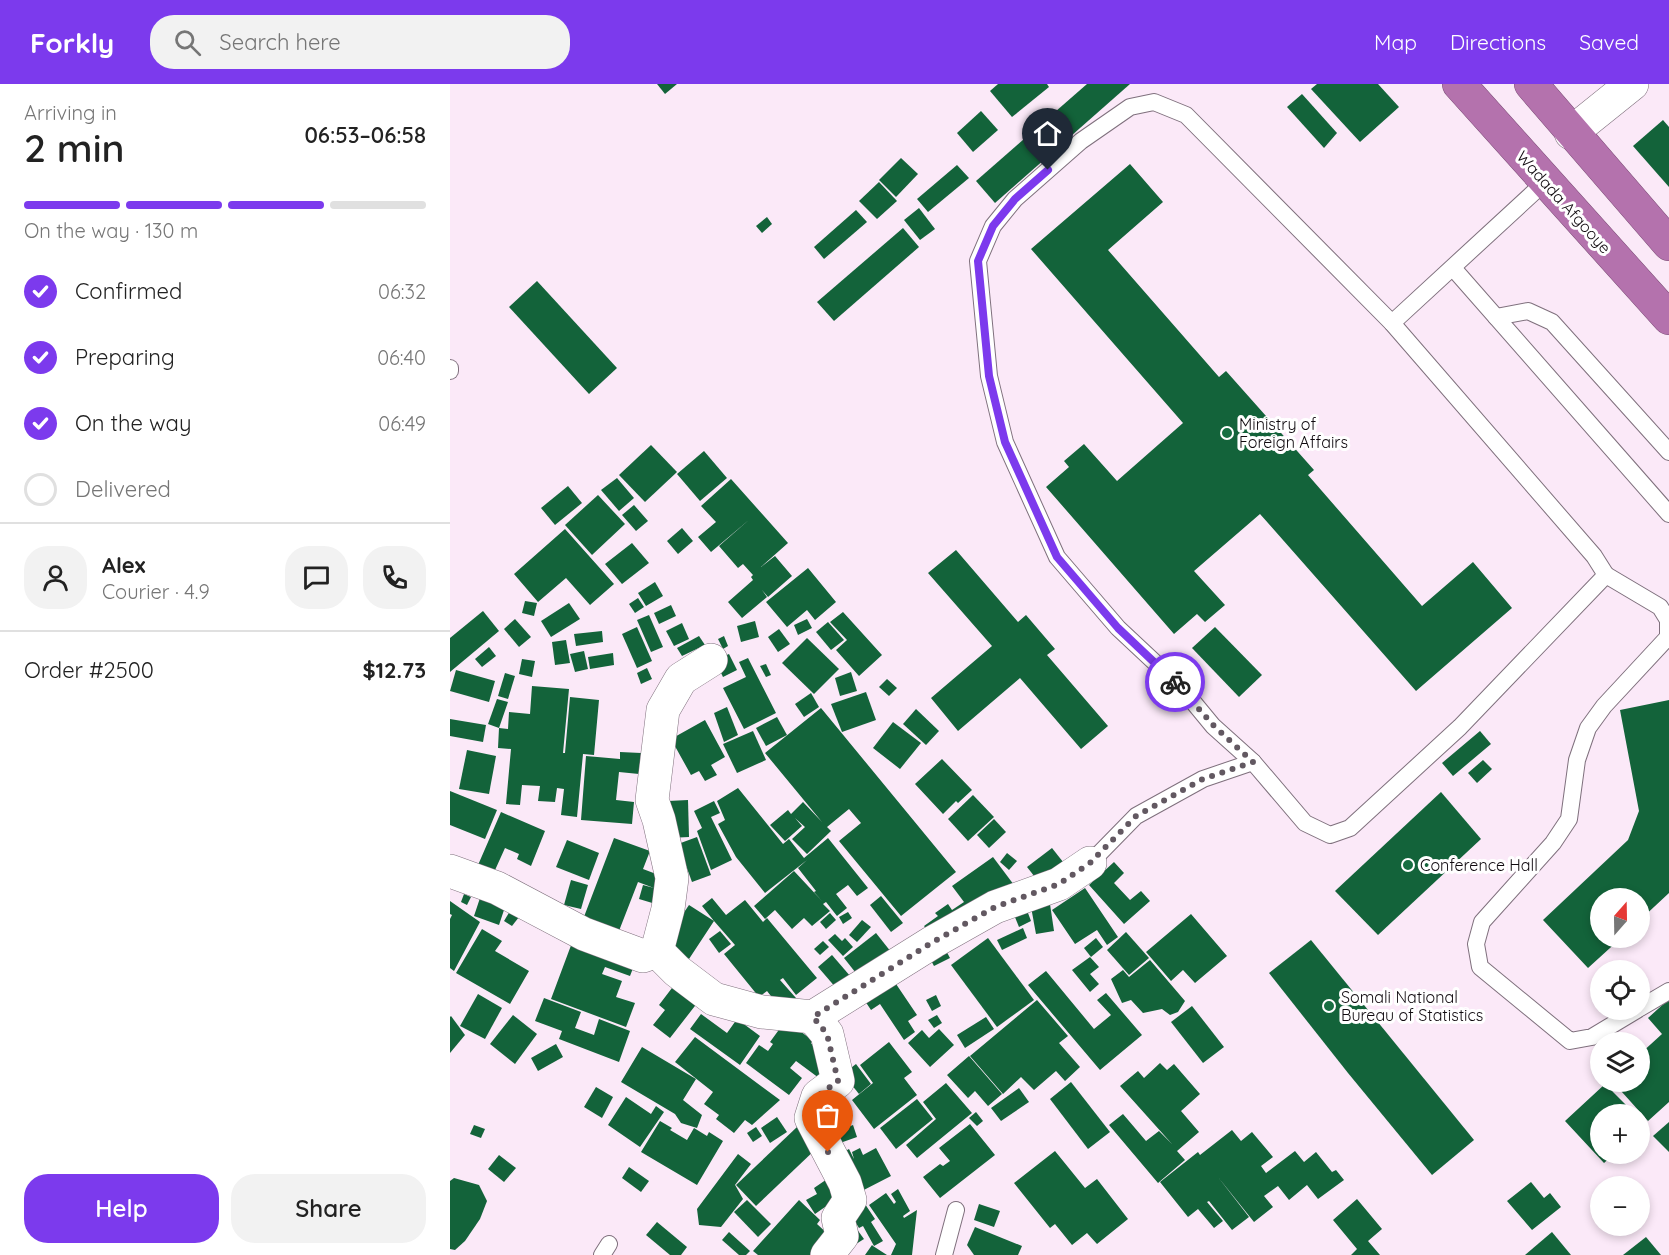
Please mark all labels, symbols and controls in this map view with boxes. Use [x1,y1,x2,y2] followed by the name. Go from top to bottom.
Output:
[150,15,570,69] search box
[30,25,114,60] text: Forkly
[171,26,204,59] icon: search
[219,28,341,56] text: Search here
[1374,29,1417,55] text: Map
[1450,29,1546,55] text: Directions
[1579,29,1639,55] text: Saved
[24,100,117,125] text: Arriving in
[1022,108,1073,170] pin
[1031,117,1064,150] icon: home
[304,121,426,149] text: 06:53–06:58
[24,123,125,172] text: 2 min
[1513,147,1615,257] street label: Wadada Afgooye
[24,218,198,243] text: On the way · 130 m
[24,275,57,308] icon: check
[75,277,182,305] text: Confirmed
[378,279,426,304] text: 06:32
[24,341,57,374] icon: check
[75,343,175,371] text: Preparing
[377,345,426,370] text: 06:40
[24,407,57,440] icon: check
[75,409,191,437] text: On the way
[378,411,426,436] text: 06:49
[1239,414,1348,452] place label: Ministry of Foreign Affairs
[1220,426,1234,440] marker: Ministry of Foreign Affairs
[75,475,171,503] text: Delivered
[24,546,87,609] button: person
[285,546,348,609] button: chat
[363,546,426,609] button: phone
[102,551,145,579] text: Alex
[102,579,210,604] text: Courier · 4.9
[1145,652,1205,712] courier
[24,656,154,684] text: Order #2500
[362,656,426,684] text: $12.73
[1159,666,1192,699] icon: bike
[1420,855,1538,875] place label: Conference Hall
[1401,858,1415,872] marker: Conference Hall
[1590,888,1650,948] north arrow
[1590,888,1650,1236] map controls
[1590,960,1650,1020] button: locate
[1341,987,1483,1025] place label: Somali National Bureau of Statistics
[1322,999,1336,1013] marker: Somali National Bureau of Statistics
[1590,1032,1650,1092] button: layers
[802,1090,853,1152] pin
[811,1099,844,1132] icon: bag
[1590,1104,1650,1164] button: +
[24,1174,219,1243] button: Help
[231,1174,426,1243] button: Share
[1590,1176,1650,1236] button: −

